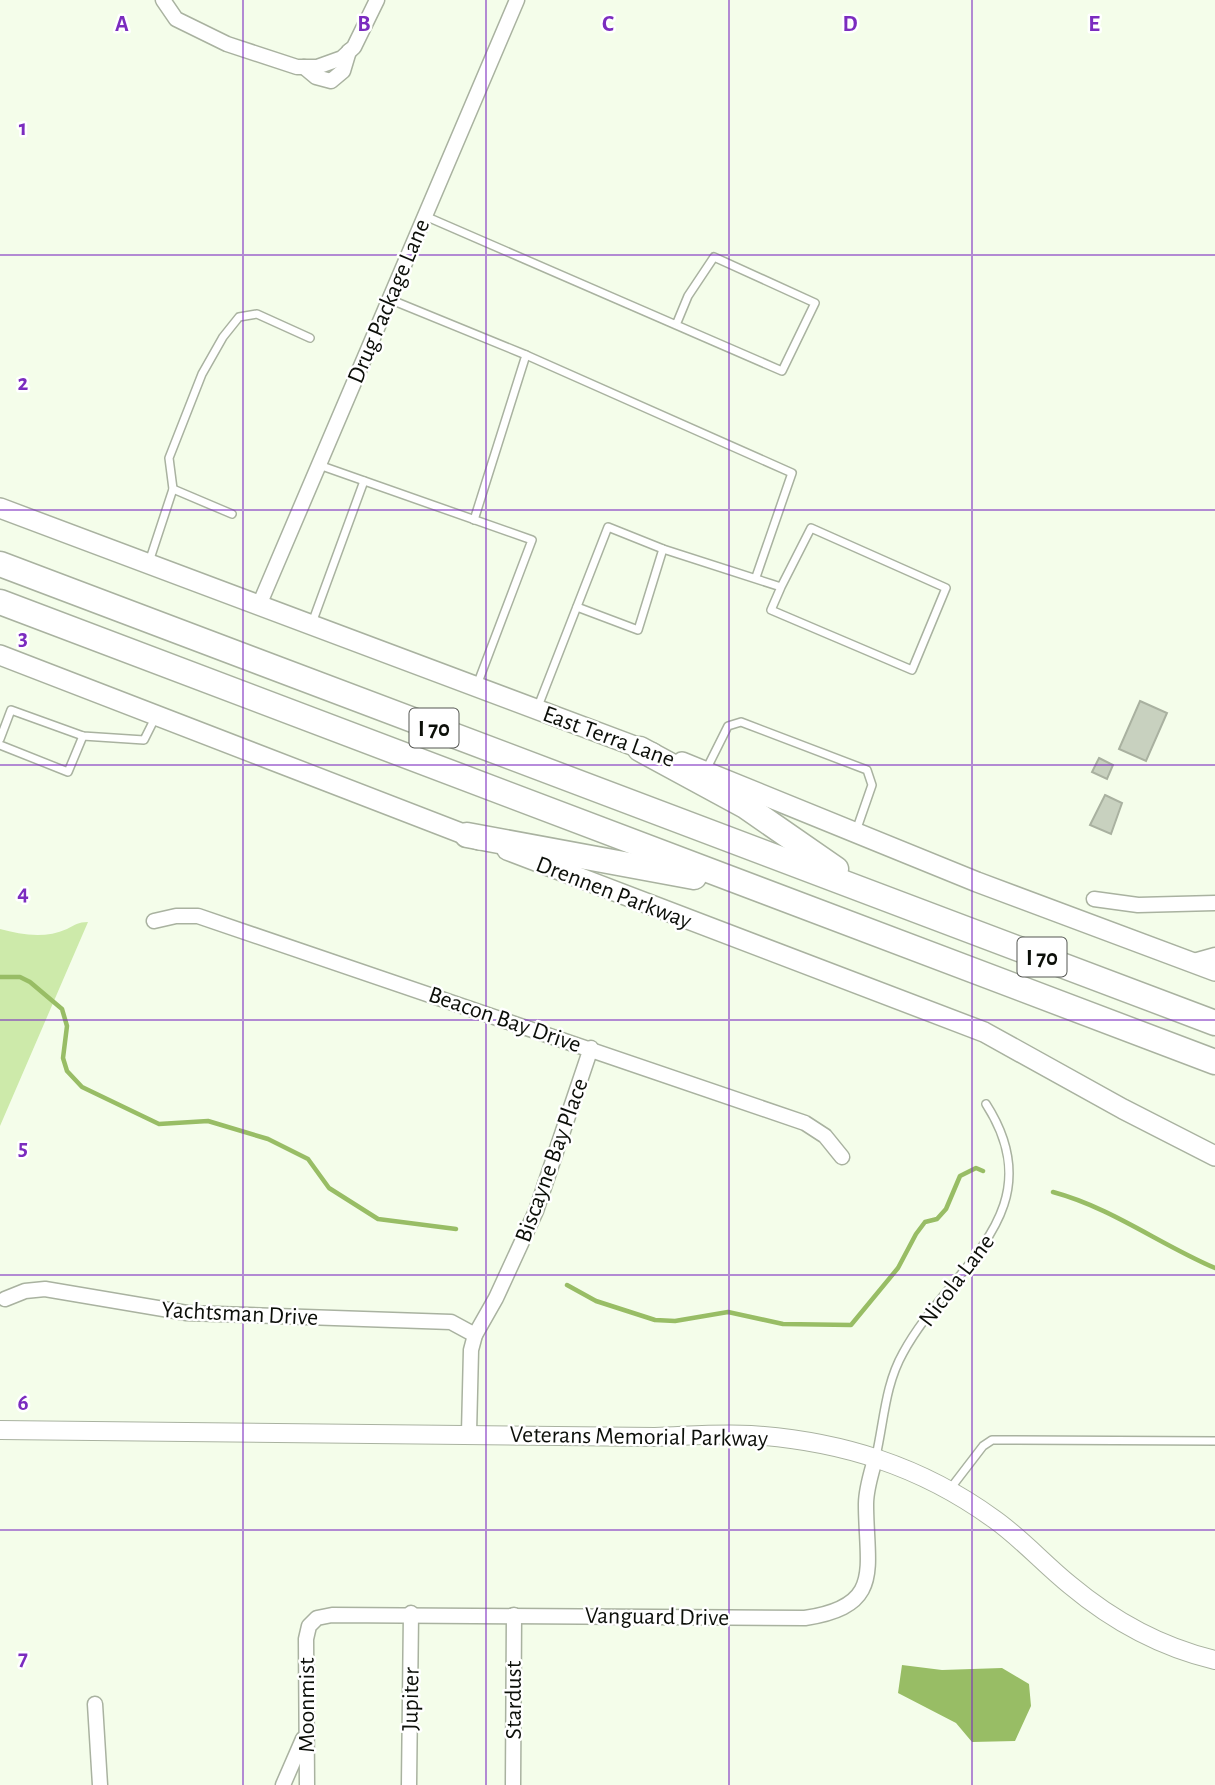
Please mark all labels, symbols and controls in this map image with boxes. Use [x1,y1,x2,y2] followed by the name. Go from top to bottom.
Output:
[115,13,129,36] text: A
[357,13,371,36] text: B
[602,13,614,36] text: C
[842,13,858,36] text: D
[1088,13,1100,36] text: E
[19,117,27,140] text: 1
[344,216,434,387] street label: Drug Package Lane
[18,372,29,395] text: 2
[18,627,28,650] text: 3
[539,702,678,772] street label: East Terra Lane
[410,708,458,748] road number: I 70
[533,852,695,934] street label: Drennen Parkway
[17,882,29,905] text: 4
[1018,938,1066,976] road number: I 70
[425,983,584,1057] street label: Beacon Bay Drive
[511,1075,593,1246] street label: Biscayne Bay Place
[18,1137,28,1160] text: 5
[915,1230,999,1331] street label: Nicola Lane
[161,1298,319,1330] street label: Yachtsman Drive
[17,1392,29,1415] text: 6
[510,1423,768,1451] street label: Veterans Memorial Parkway
[585,1604,729,1630] street label: Vanguard Drive
[18,1647,28,1670] text: 7
[295,1657,319,1753] street label: Moonmist
[502,1660,526,1739] street label: Stardust
[398,1667,424,1731] street label: Jupiter

